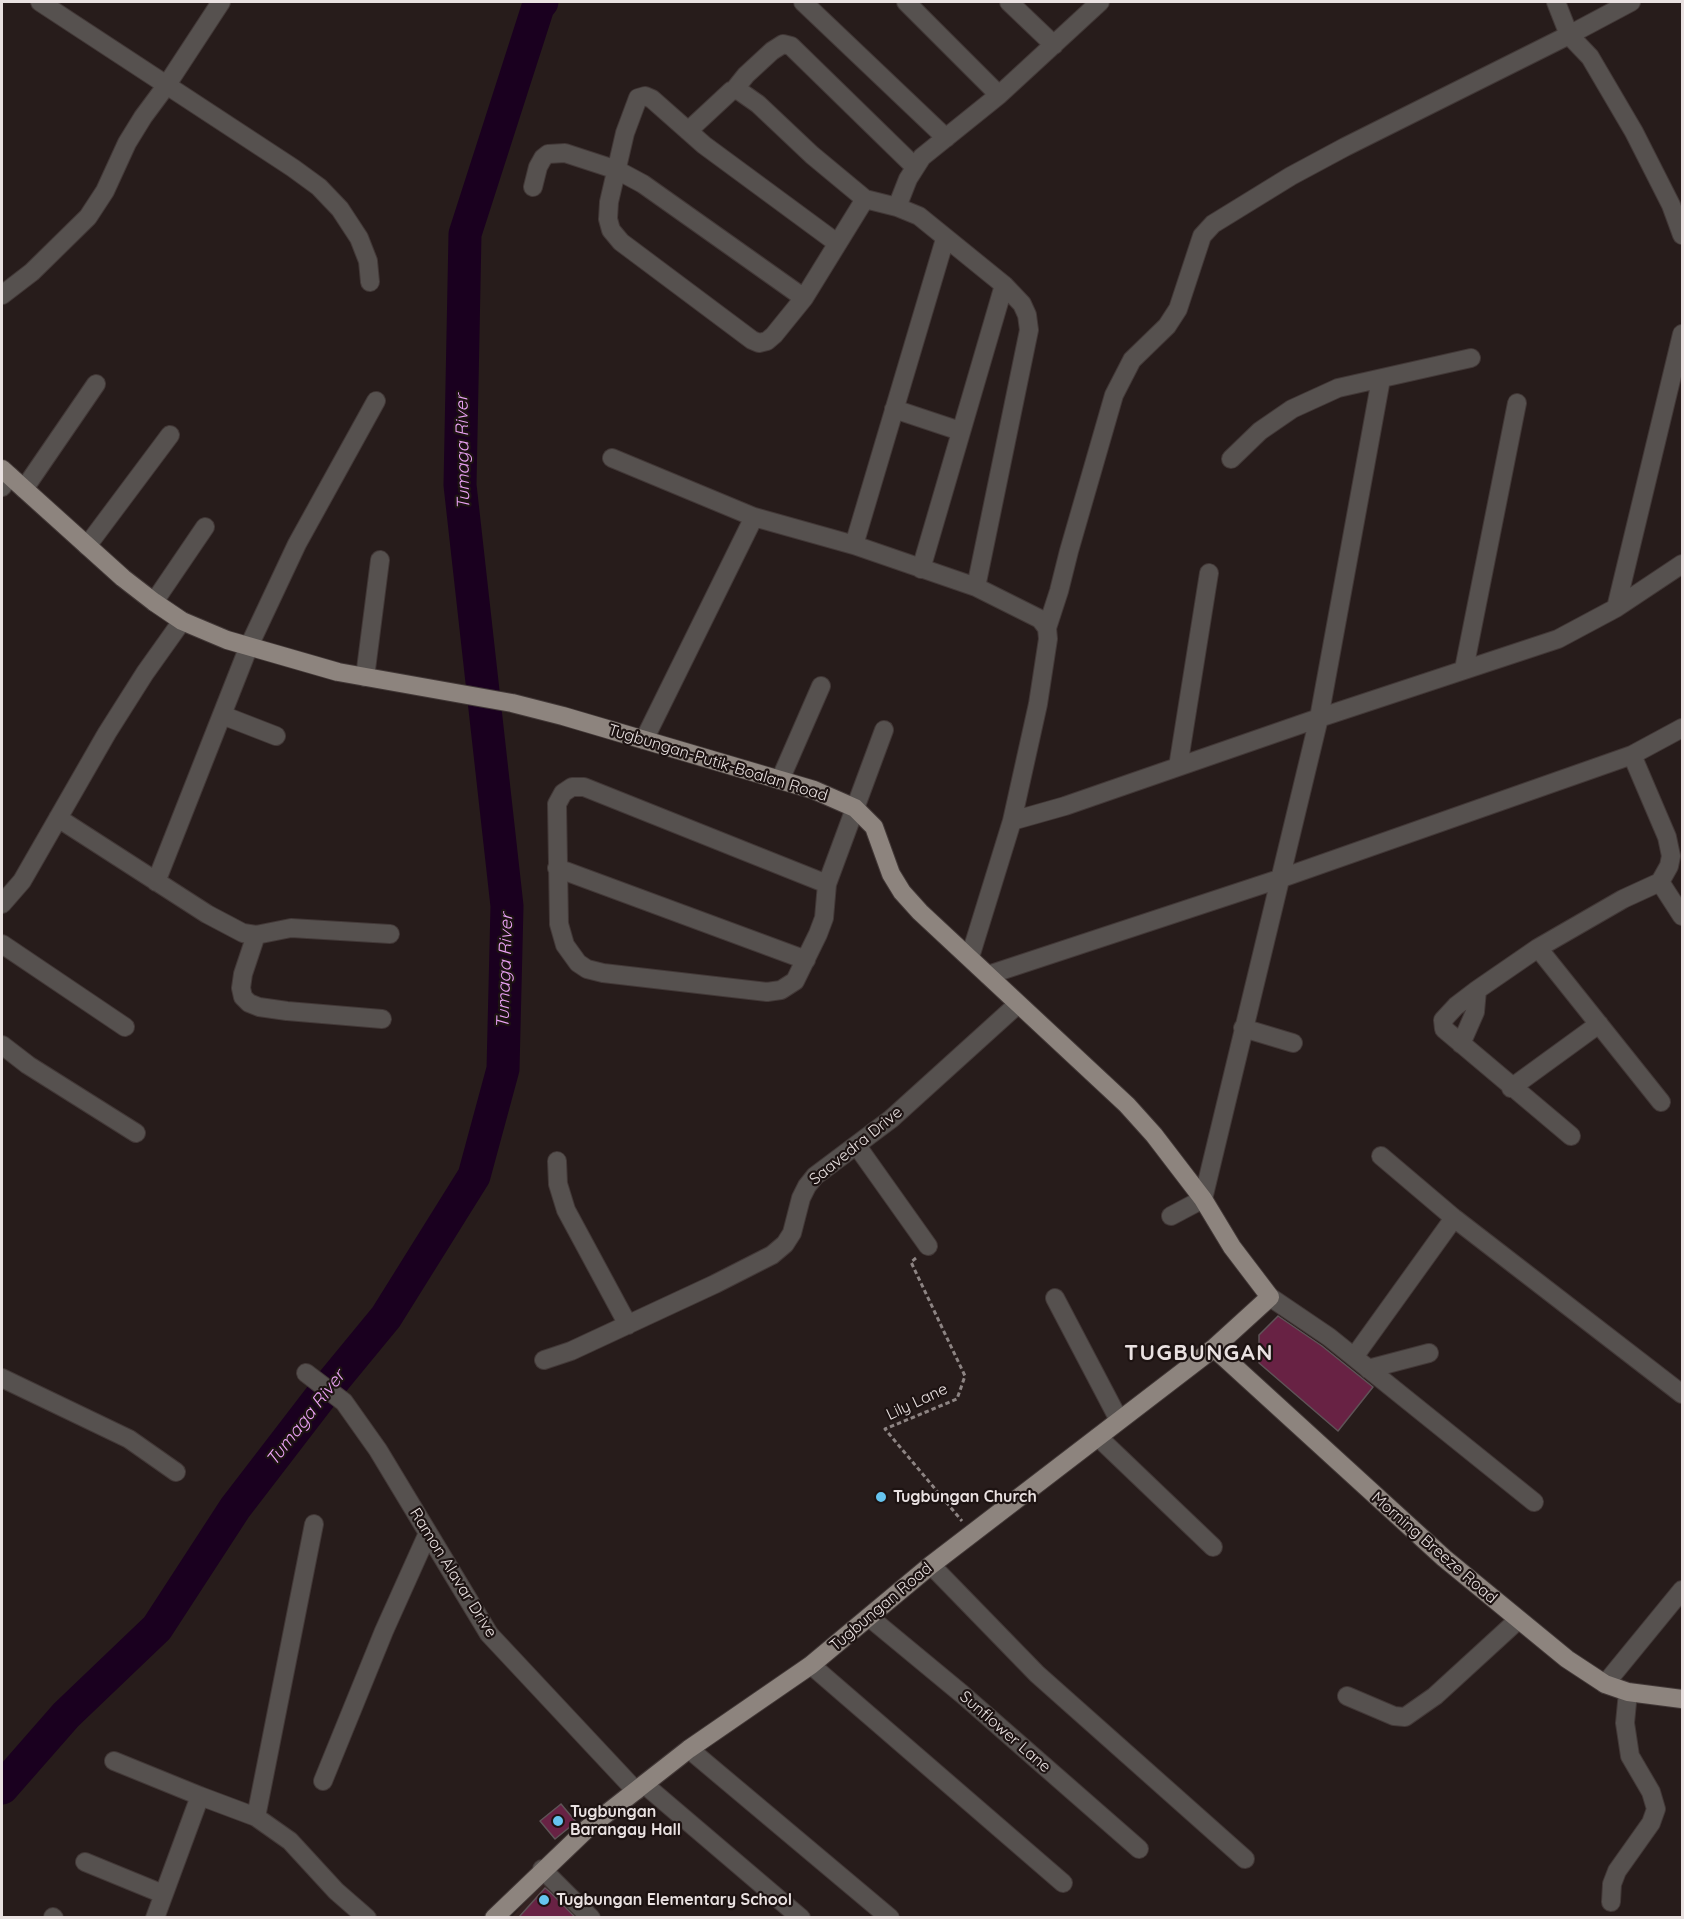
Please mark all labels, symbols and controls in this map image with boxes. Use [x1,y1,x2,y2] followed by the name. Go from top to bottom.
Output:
[451,394,475,510] water label: Tumaga River
[606,720,830,806] street label: Tugbungan-Putik-Boalan Road
[492,913,518,1029] water label: Tumaga River
[806,1103,906,1189] street label: Saavedra Drive
[1124,1340,1274,1366] district label: TUGBUNGAN
[262,1366,350,1470] water label: Tumaga River
[883,1379,951,1425] street label: Lily Lane
[893,1487,1037,1507] place label: Tugbungan Church
[1367,1488,1501,1608] street label: Morning Breeze Road
[874,1490,888,1504] marker: Tugbungan Church
[405,1505,501,1641] street label: Ramon Alavar Drive
[826,1559,936,1655] street label: Tugbungan Road
[955,1687,1055,1777] street label: Sunflower Lane
[570,1802,681,1840] place label: Tugbungan Barangay Hall
[551,1814,565,1828] marker: Tugbungan Barangay Hall
[556,1890,792,1910] place label: Tugbungan Elementary School
[537,1893,551,1907] marker: Tugbungan Elementary School

